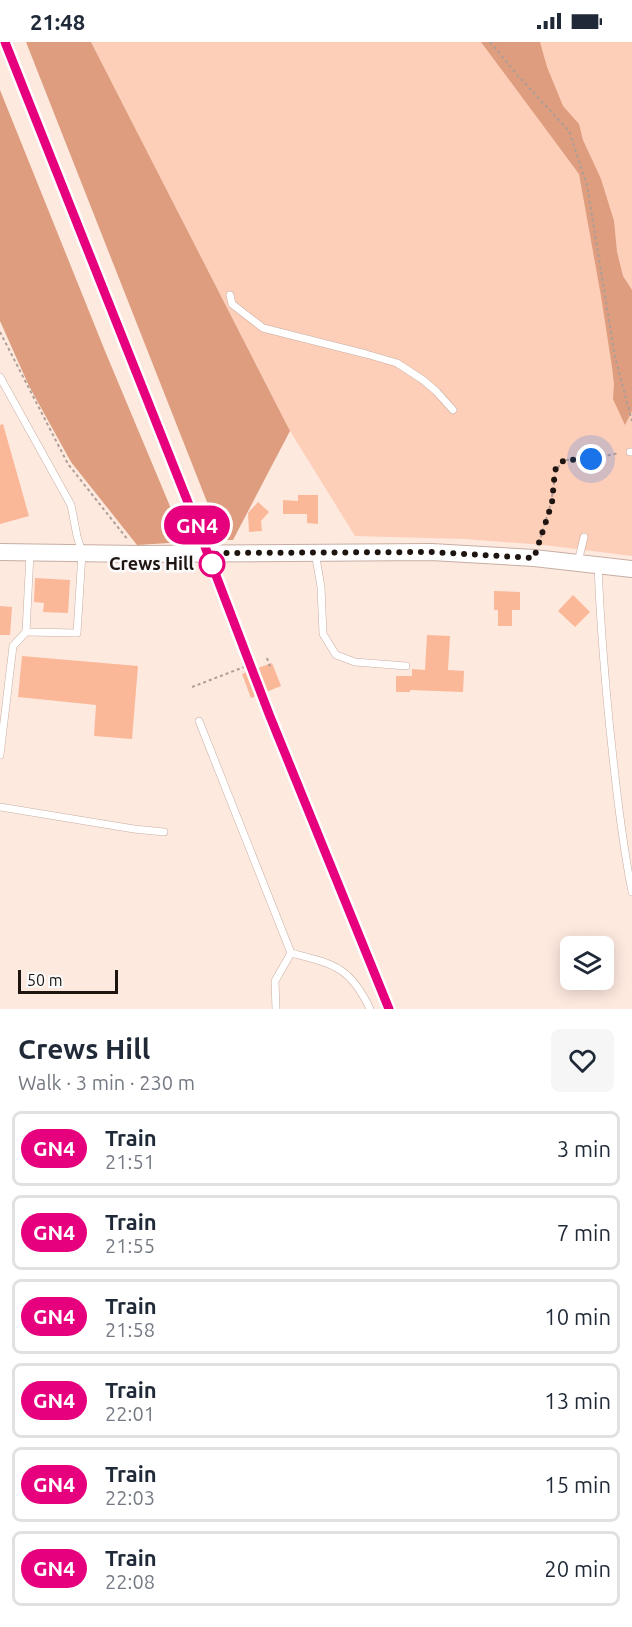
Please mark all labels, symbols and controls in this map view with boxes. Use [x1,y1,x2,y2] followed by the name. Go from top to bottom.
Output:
[30,9,85,34] text: 21:48
[576,444,606,474] your location
[162,506,232,544] line badge: GN4
[176,513,218,537] text: GN4
[199,551,225,577] marker: Crews Hill
[109,553,195,573] place label: Crews Hill
[560,936,614,990] map controls
[560,936,614,990] button: layers
[18,967,118,995] scale bar
[27,971,63,989] text: 50 m
[551,1029,614,1092] button: heart
[18,1033,150,1064] text: Crews Hill
[18,1071,195,1094] text: Walk · 3 min · 230 m
[105,1125,157,1150] text: Train
[33,1136,75,1160] text: GN4
[557,1136,611,1161] text: 3 min
[105,1150,155,1173] text: 21:51
[105,1209,157,1234] text: Train
[33,1220,75,1244] text: GN4
[557,1220,611,1245] text: 7 min
[105,1234,155,1257] text: 21:55
[105,1293,157,1318] text: Train
[33,1304,75,1328] text: GN4
[544,1304,611,1329] text: 10 min
[105,1318,155,1341] text: 21:58
[105,1377,157,1402] text: Train
[33,1388,75,1412] text: GN4
[544,1388,611,1413] text: 13 min
[105,1402,155,1425] text: 22:01
[105,1461,157,1486] text: Train
[33,1472,75,1496] text: GN4
[544,1472,611,1497] text: 15 min
[105,1486,155,1509] text: 22:03
[105,1545,157,1570] text: Train
[33,1556,75,1580] text: GN4
[544,1556,611,1581] text: 20 min
[105,1570,155,1593] text: 22:08

